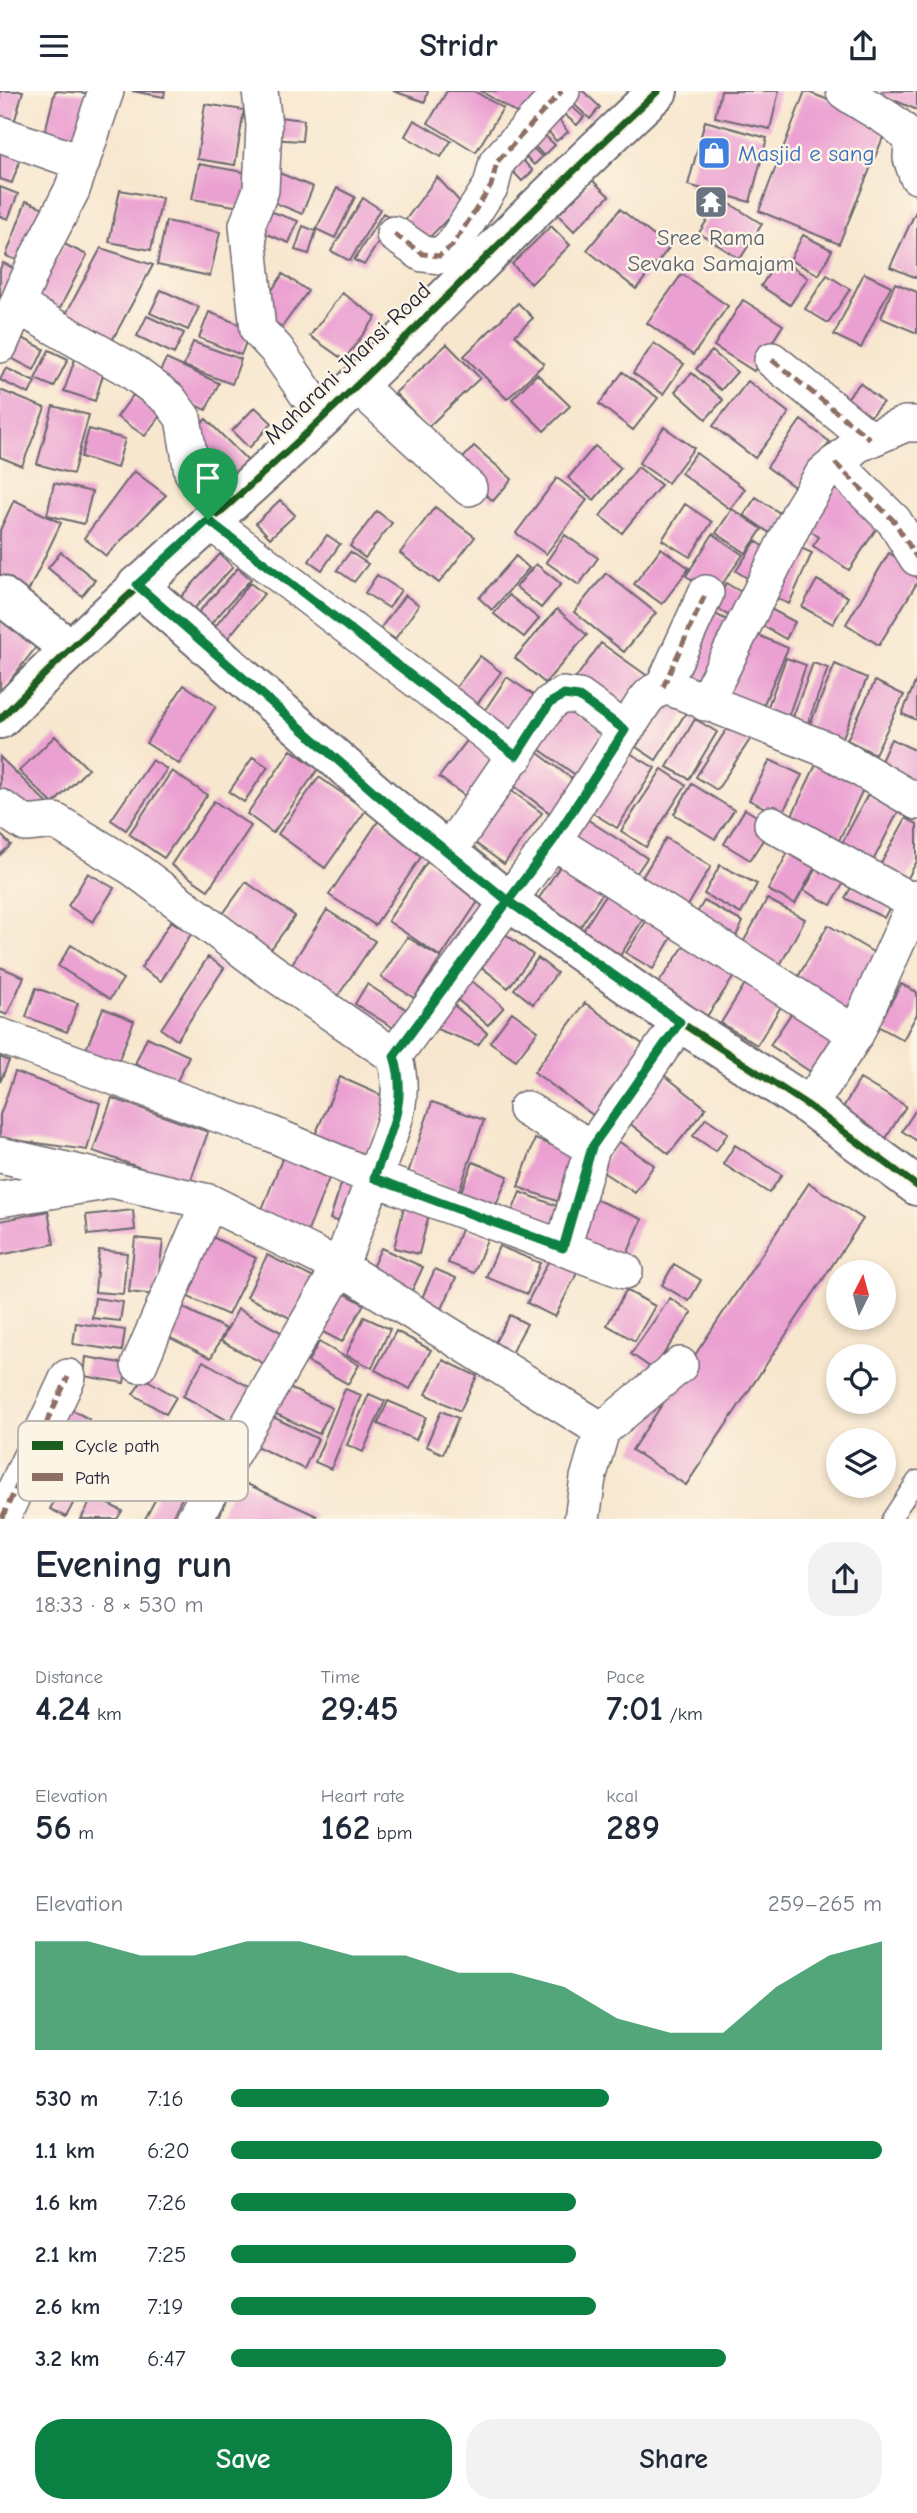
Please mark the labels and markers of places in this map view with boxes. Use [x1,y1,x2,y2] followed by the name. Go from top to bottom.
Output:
[695,134,733,172] shop icon: Masjid e sang
[738,140,875,167] place label: Masjid e sang
[692,183,730,221] temple icon: Sree Rama Sevaka Samajam
[627,224,795,277] place label: Sree Rama Sevaka Samajam
[178,448,238,520] pin

